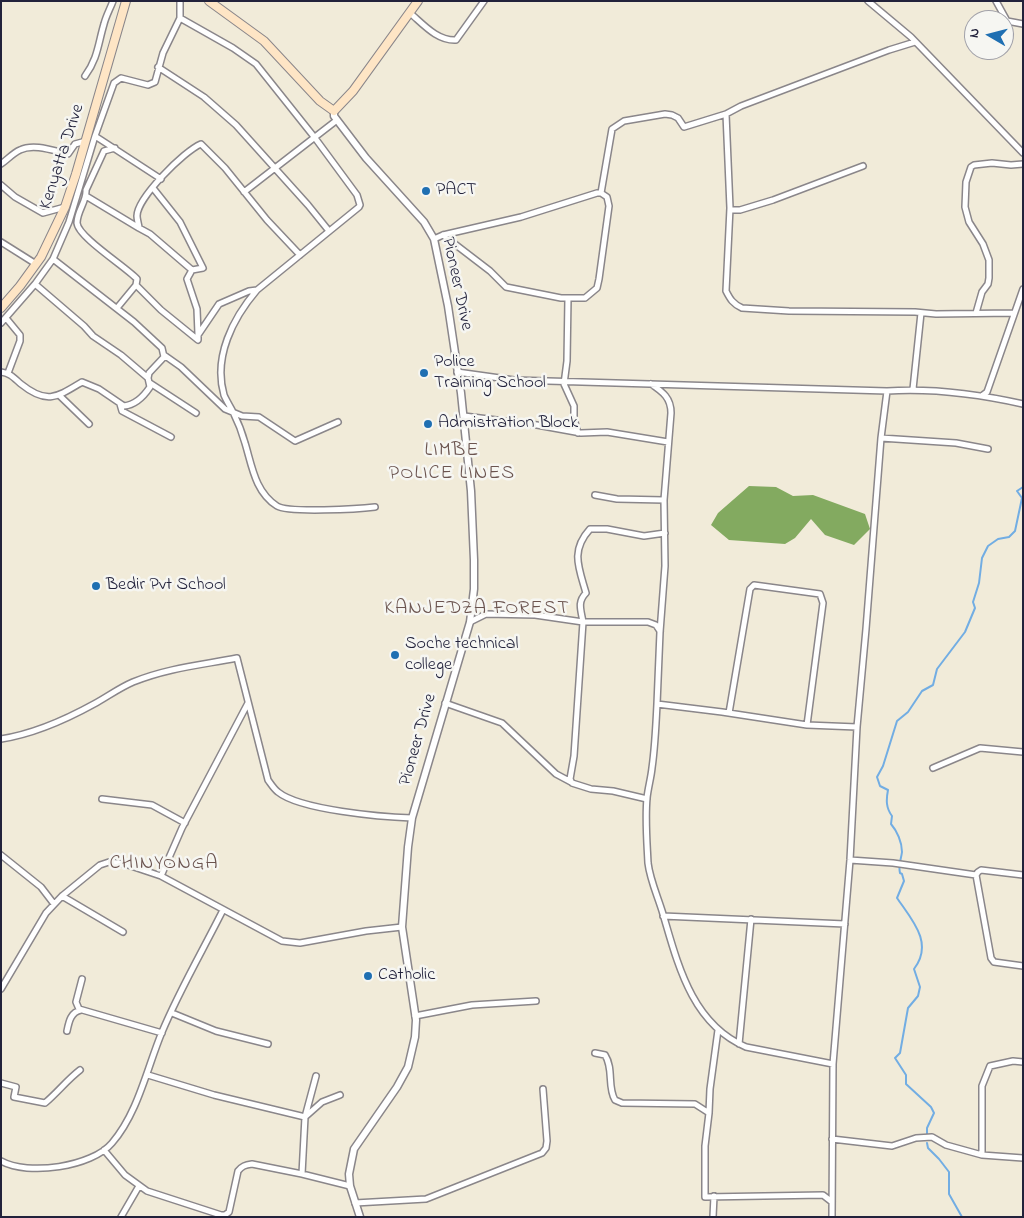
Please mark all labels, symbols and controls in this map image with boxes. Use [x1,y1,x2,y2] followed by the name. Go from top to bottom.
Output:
[964,10,1014,60] north arrow
[964,27,986,39] text: N
[36,102,90,212] street label: Kenyatta Drive
[436,180,477,202] place label: PACT
[420,185,432,197] marker: PACT
[436,235,476,333] street label: Pioneer Drive
[434,352,546,394] place label: Police Training School
[418,367,430,379] marker: Police Training School
[438,413,578,435] place label: Admistration Block
[422,418,434,430] marker: Admistration Block
[387,440,517,487] district label: LIMBE POLICE LINES
[106,575,226,597] place label: Bedir Pvt School
[90,580,102,592] marker: Bedir Pvt School
[382,598,572,622] district label: KANJEDZA FOREST
[405,634,519,676] place label: Soche technical college
[389,649,401,661] marker: Soche technical college
[396,692,442,788] street label: Pioneer Drive
[108,853,220,877] district label: CHINYONGA
[378,965,435,987] place label: Catholic
[362,970,374,982] marker: Catholic

